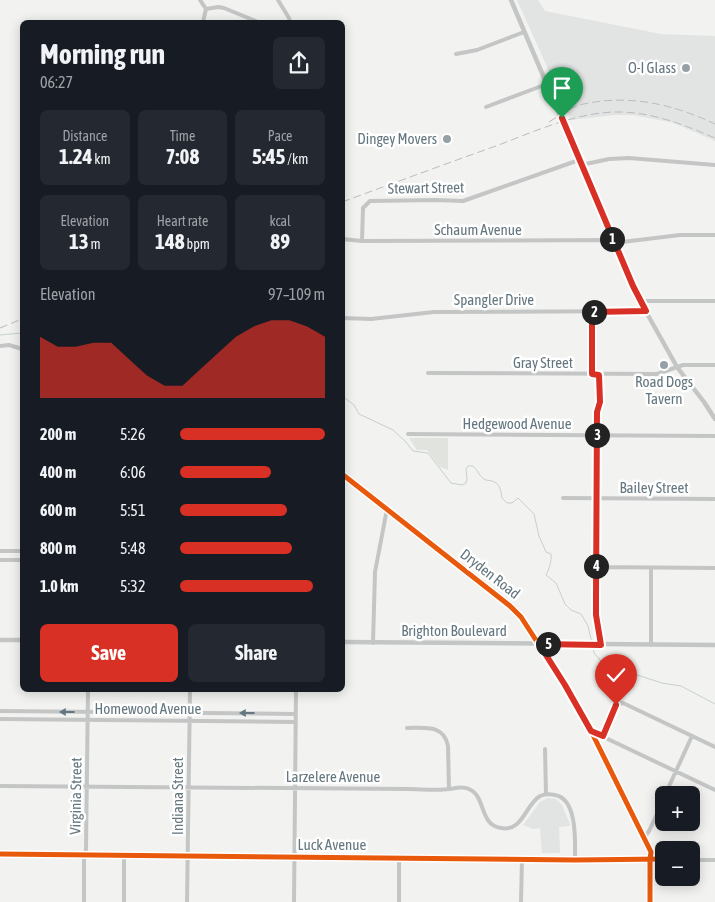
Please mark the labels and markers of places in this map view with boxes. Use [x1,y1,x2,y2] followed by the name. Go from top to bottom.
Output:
[628,59,676,76] place label: O-I Glass
[680,62,692,74] marker: O-I Glass
[541,67,583,118] pin
[357,130,437,147] place label: Dingey Movers
[441,133,453,145] marker: Dingey Movers
[600,226,624,252] pin: 1
[582,300,606,324] pin: 2
[658,359,670,371] marker: Road Dogs Tavern
[635,373,693,407] place label: Road Dogs Tavern
[584,422,610,448] pin: 3
[584,554,608,578] pin: 4
[536,632,560,656] pin: 5
[595,654,637,705] pin

